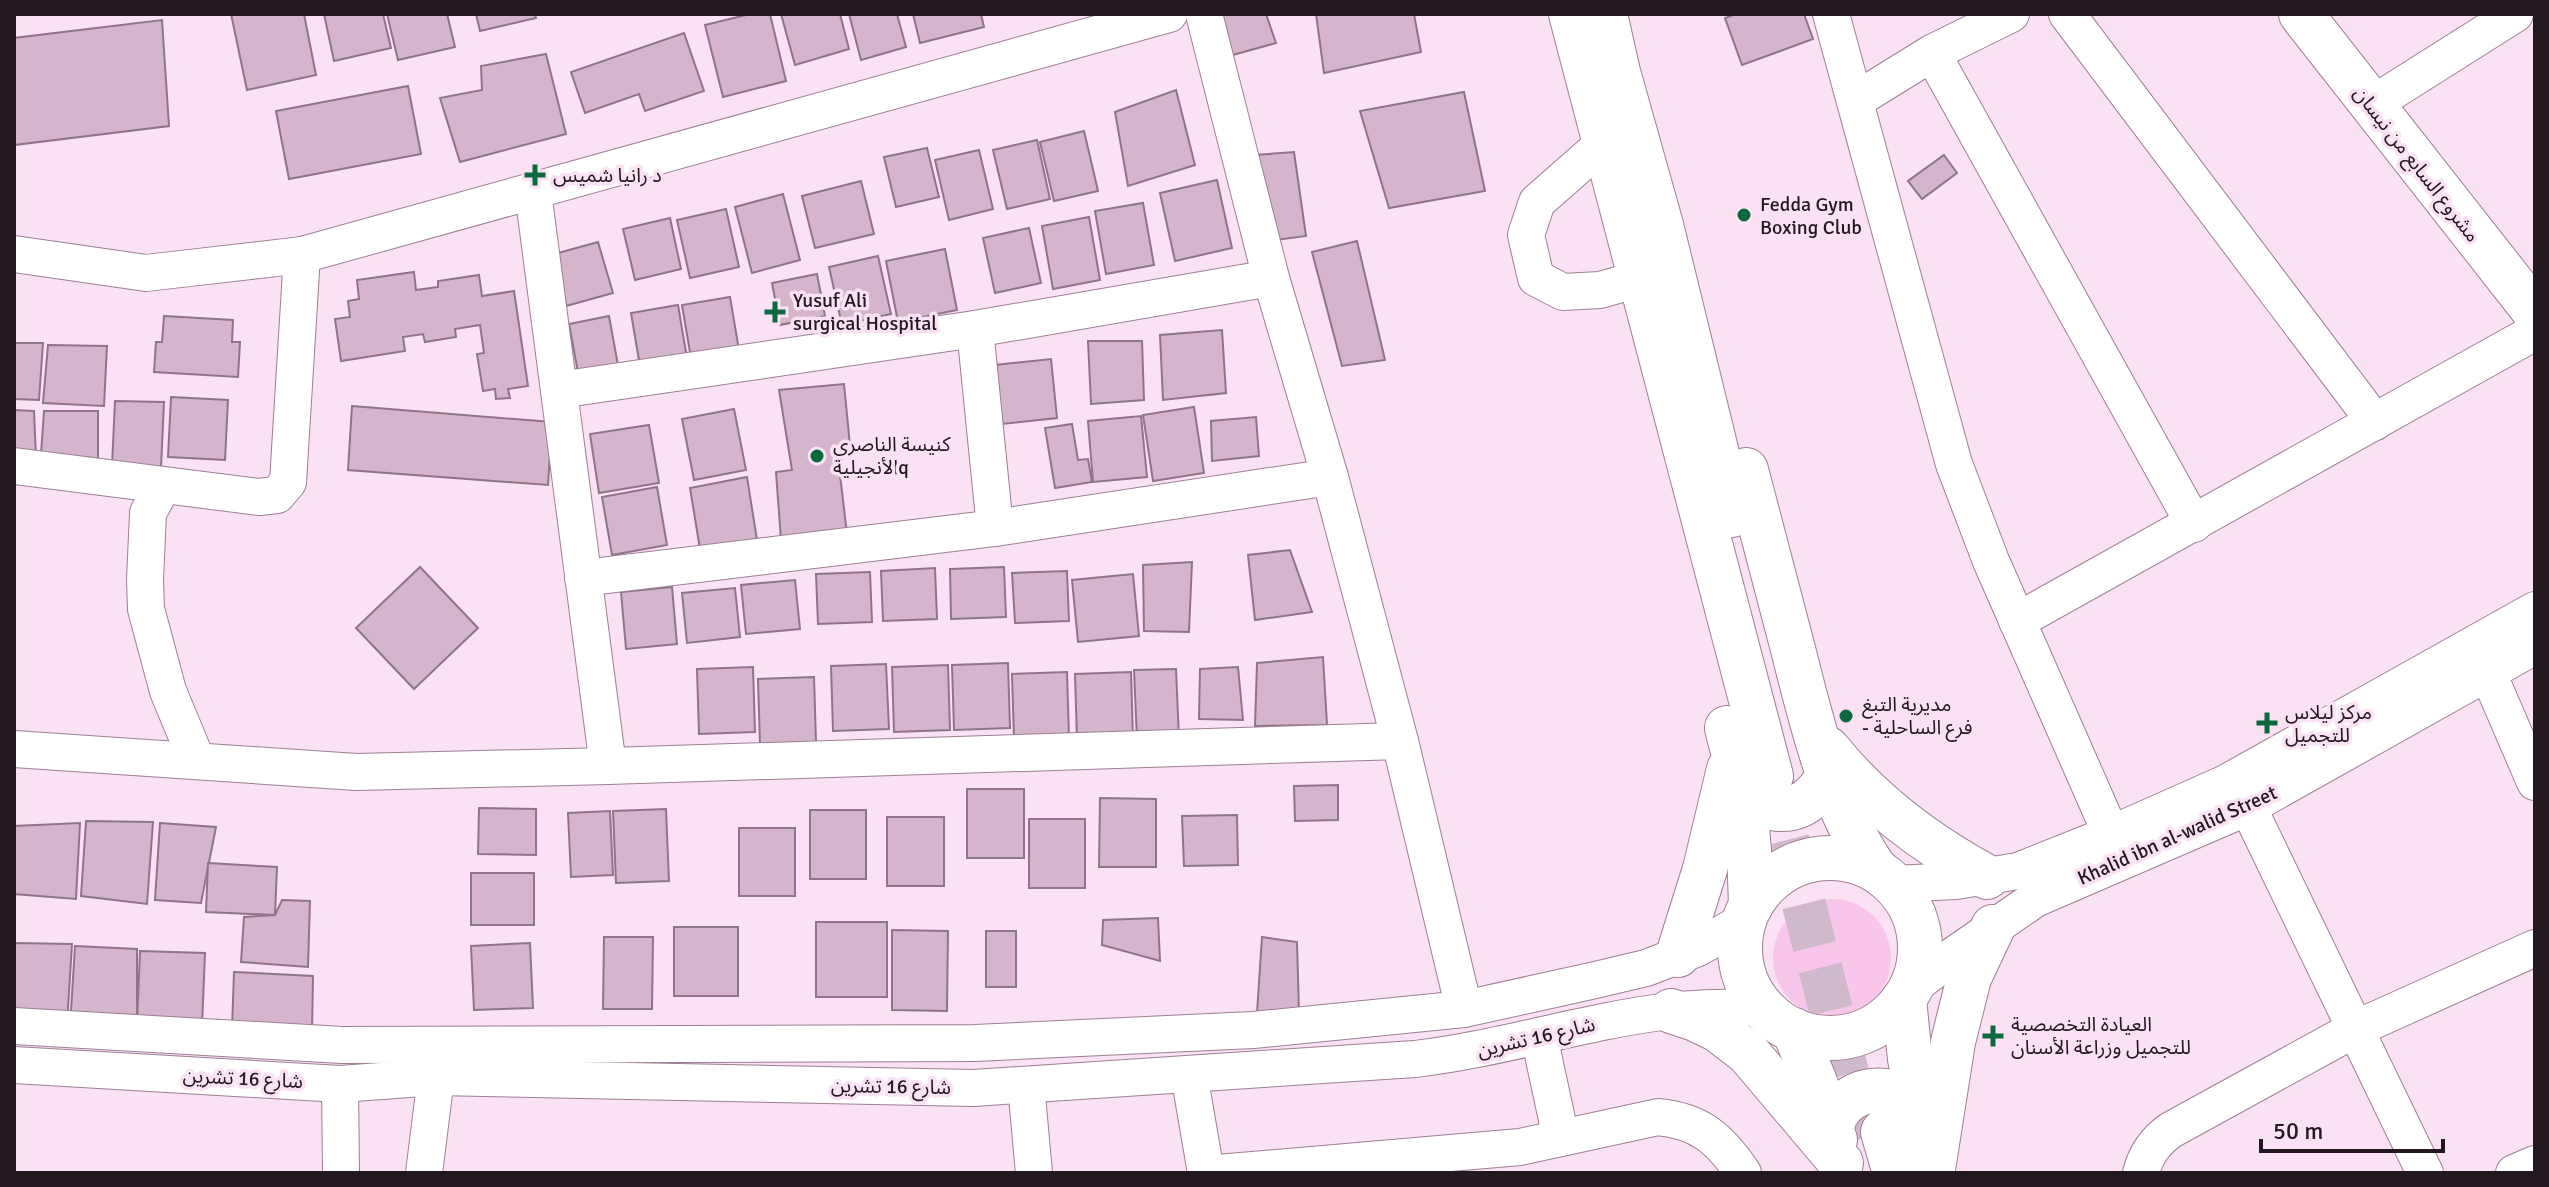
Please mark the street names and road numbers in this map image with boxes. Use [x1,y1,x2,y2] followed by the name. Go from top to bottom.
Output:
[2346,81,2485,248] street label: مشروع السابع من نيسان
[2073,780,2281,891] street label: Khalid ibn al-walid Street
[1475,1012,1598,1065] street label: شارع 16 تشرين
[182,1063,304,1096] street label: شارع 16 تشرين
[831,1073,951,1102] street label: شارع 16 تشرين

